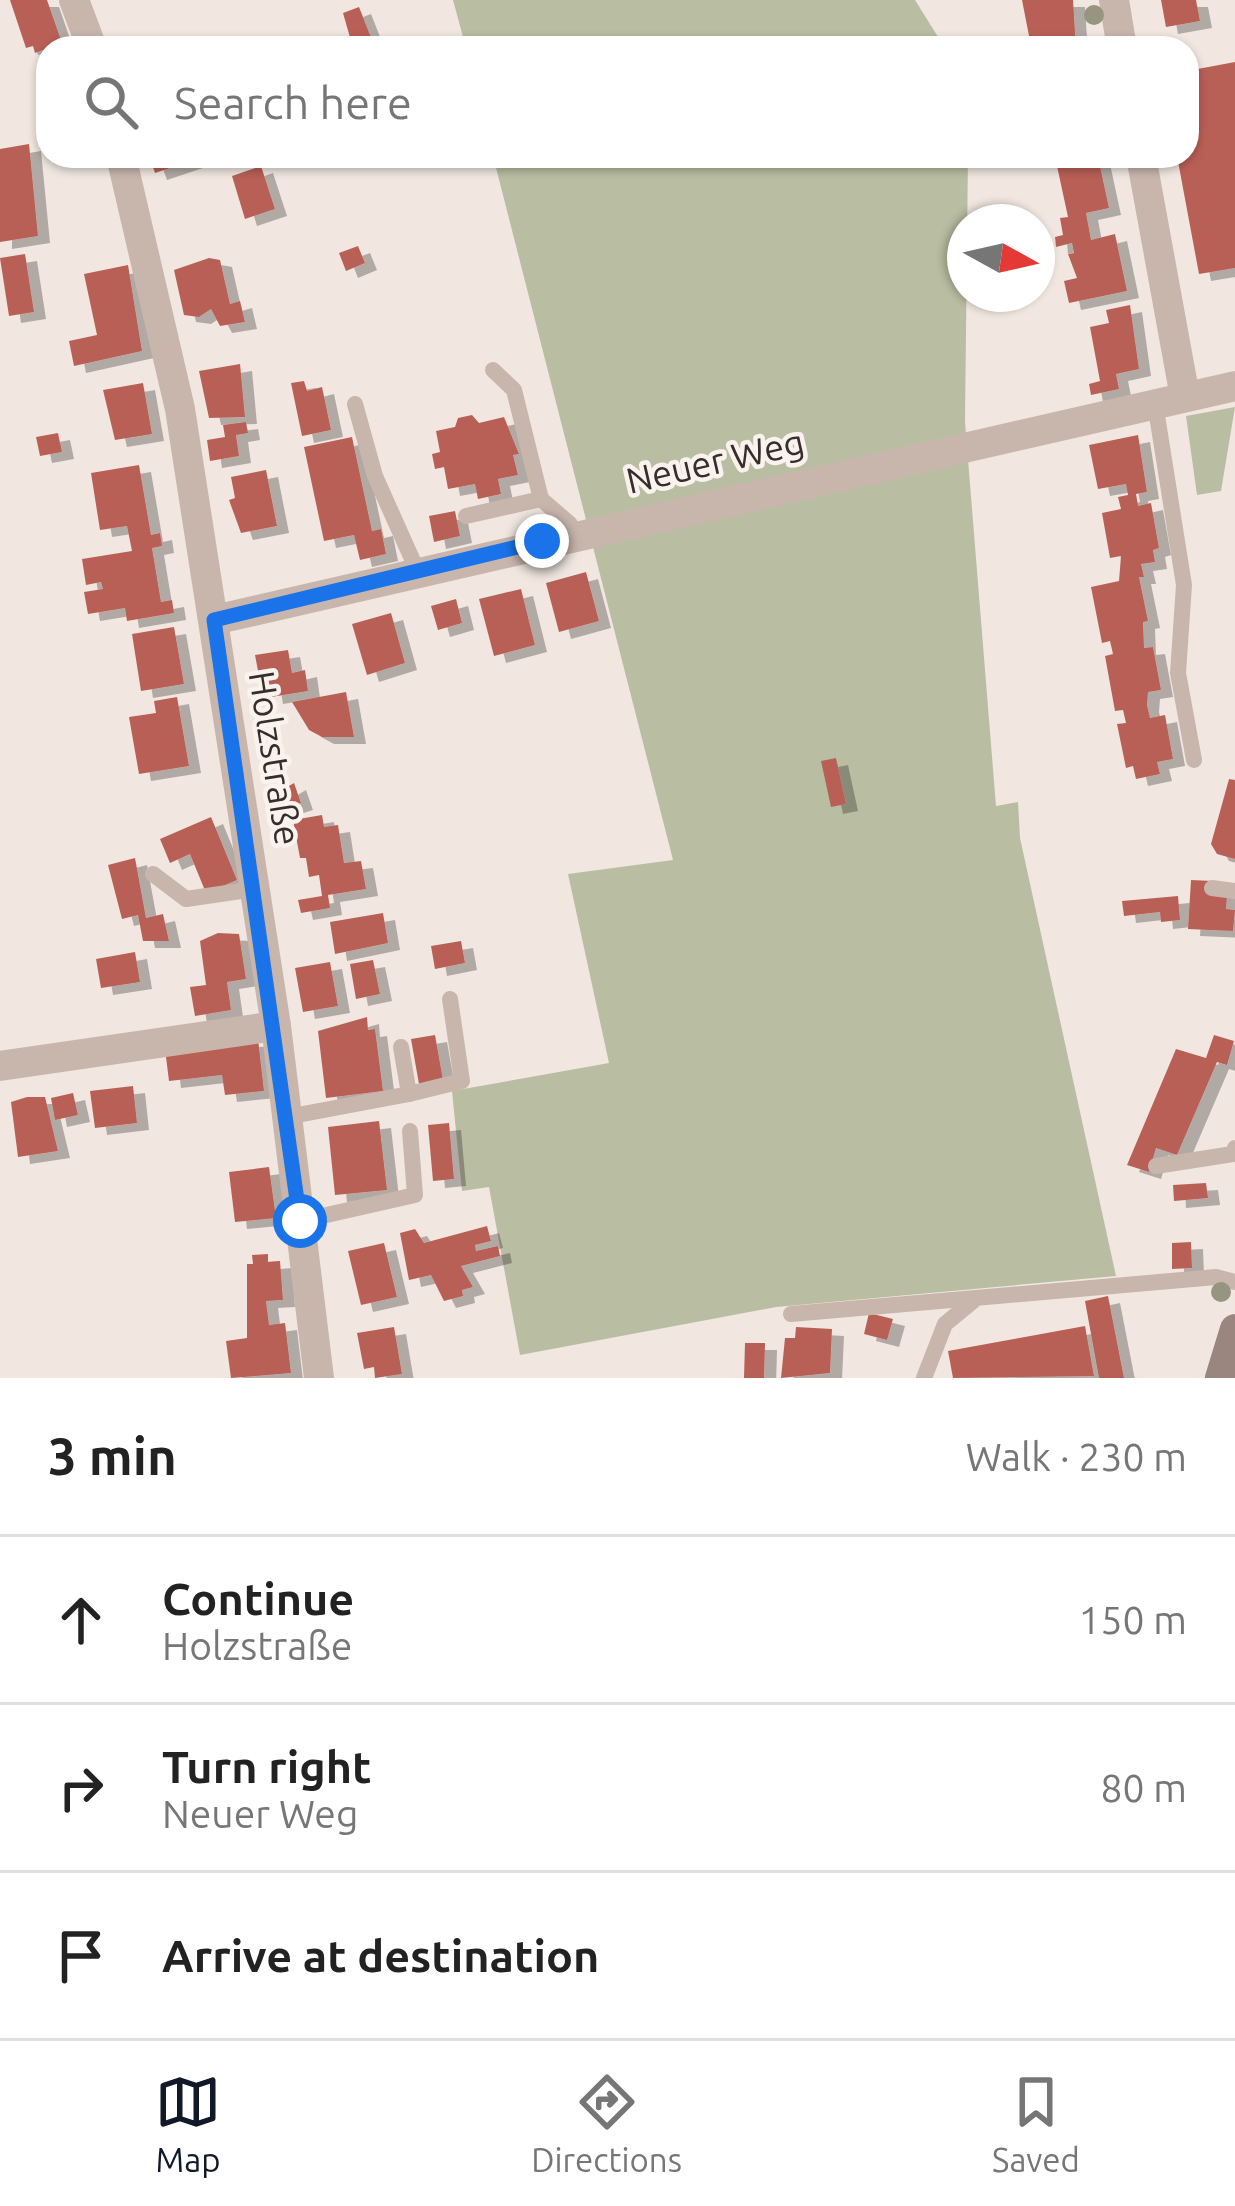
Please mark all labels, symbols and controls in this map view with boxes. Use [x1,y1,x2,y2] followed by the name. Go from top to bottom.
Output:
[36,36,1199,168] search box
[78,69,144,135] icon: search
[174,77,412,128] text: Search here
[947,204,1055,312] north arrow
[622,420,808,501] street label: Neuer Weg
[515,514,569,568] route end
[242,668,309,848] street label: Holzstraße
[273,1194,327,1248] route start
[48,1427,177,1485] text: 3 min
[966,1435,1187,1478] text: Walk · 230 m
[162,1573,354,1624] text: Continue
[48,1587,114,1653] icon: ahead
[1078,1598,1187,1641] text: 150 m
[162,1624,352,1667] text: Holzstraße
[162,1741,371,1792] text: Turn right
[48,1755,114,1821] icon: right
[1100,1766,1187,1809] text: 80 m
[162,1792,358,1835] text: Neuer Weg
[48,1923,114,1989] icon: arrive
[162,1930,599,1981] text: Arrive at destination
[155,2069,221,2178] tab: Map
[531,2069,682,2178] tab: Directions
[992,2069,1080,2178] tab: Saved

